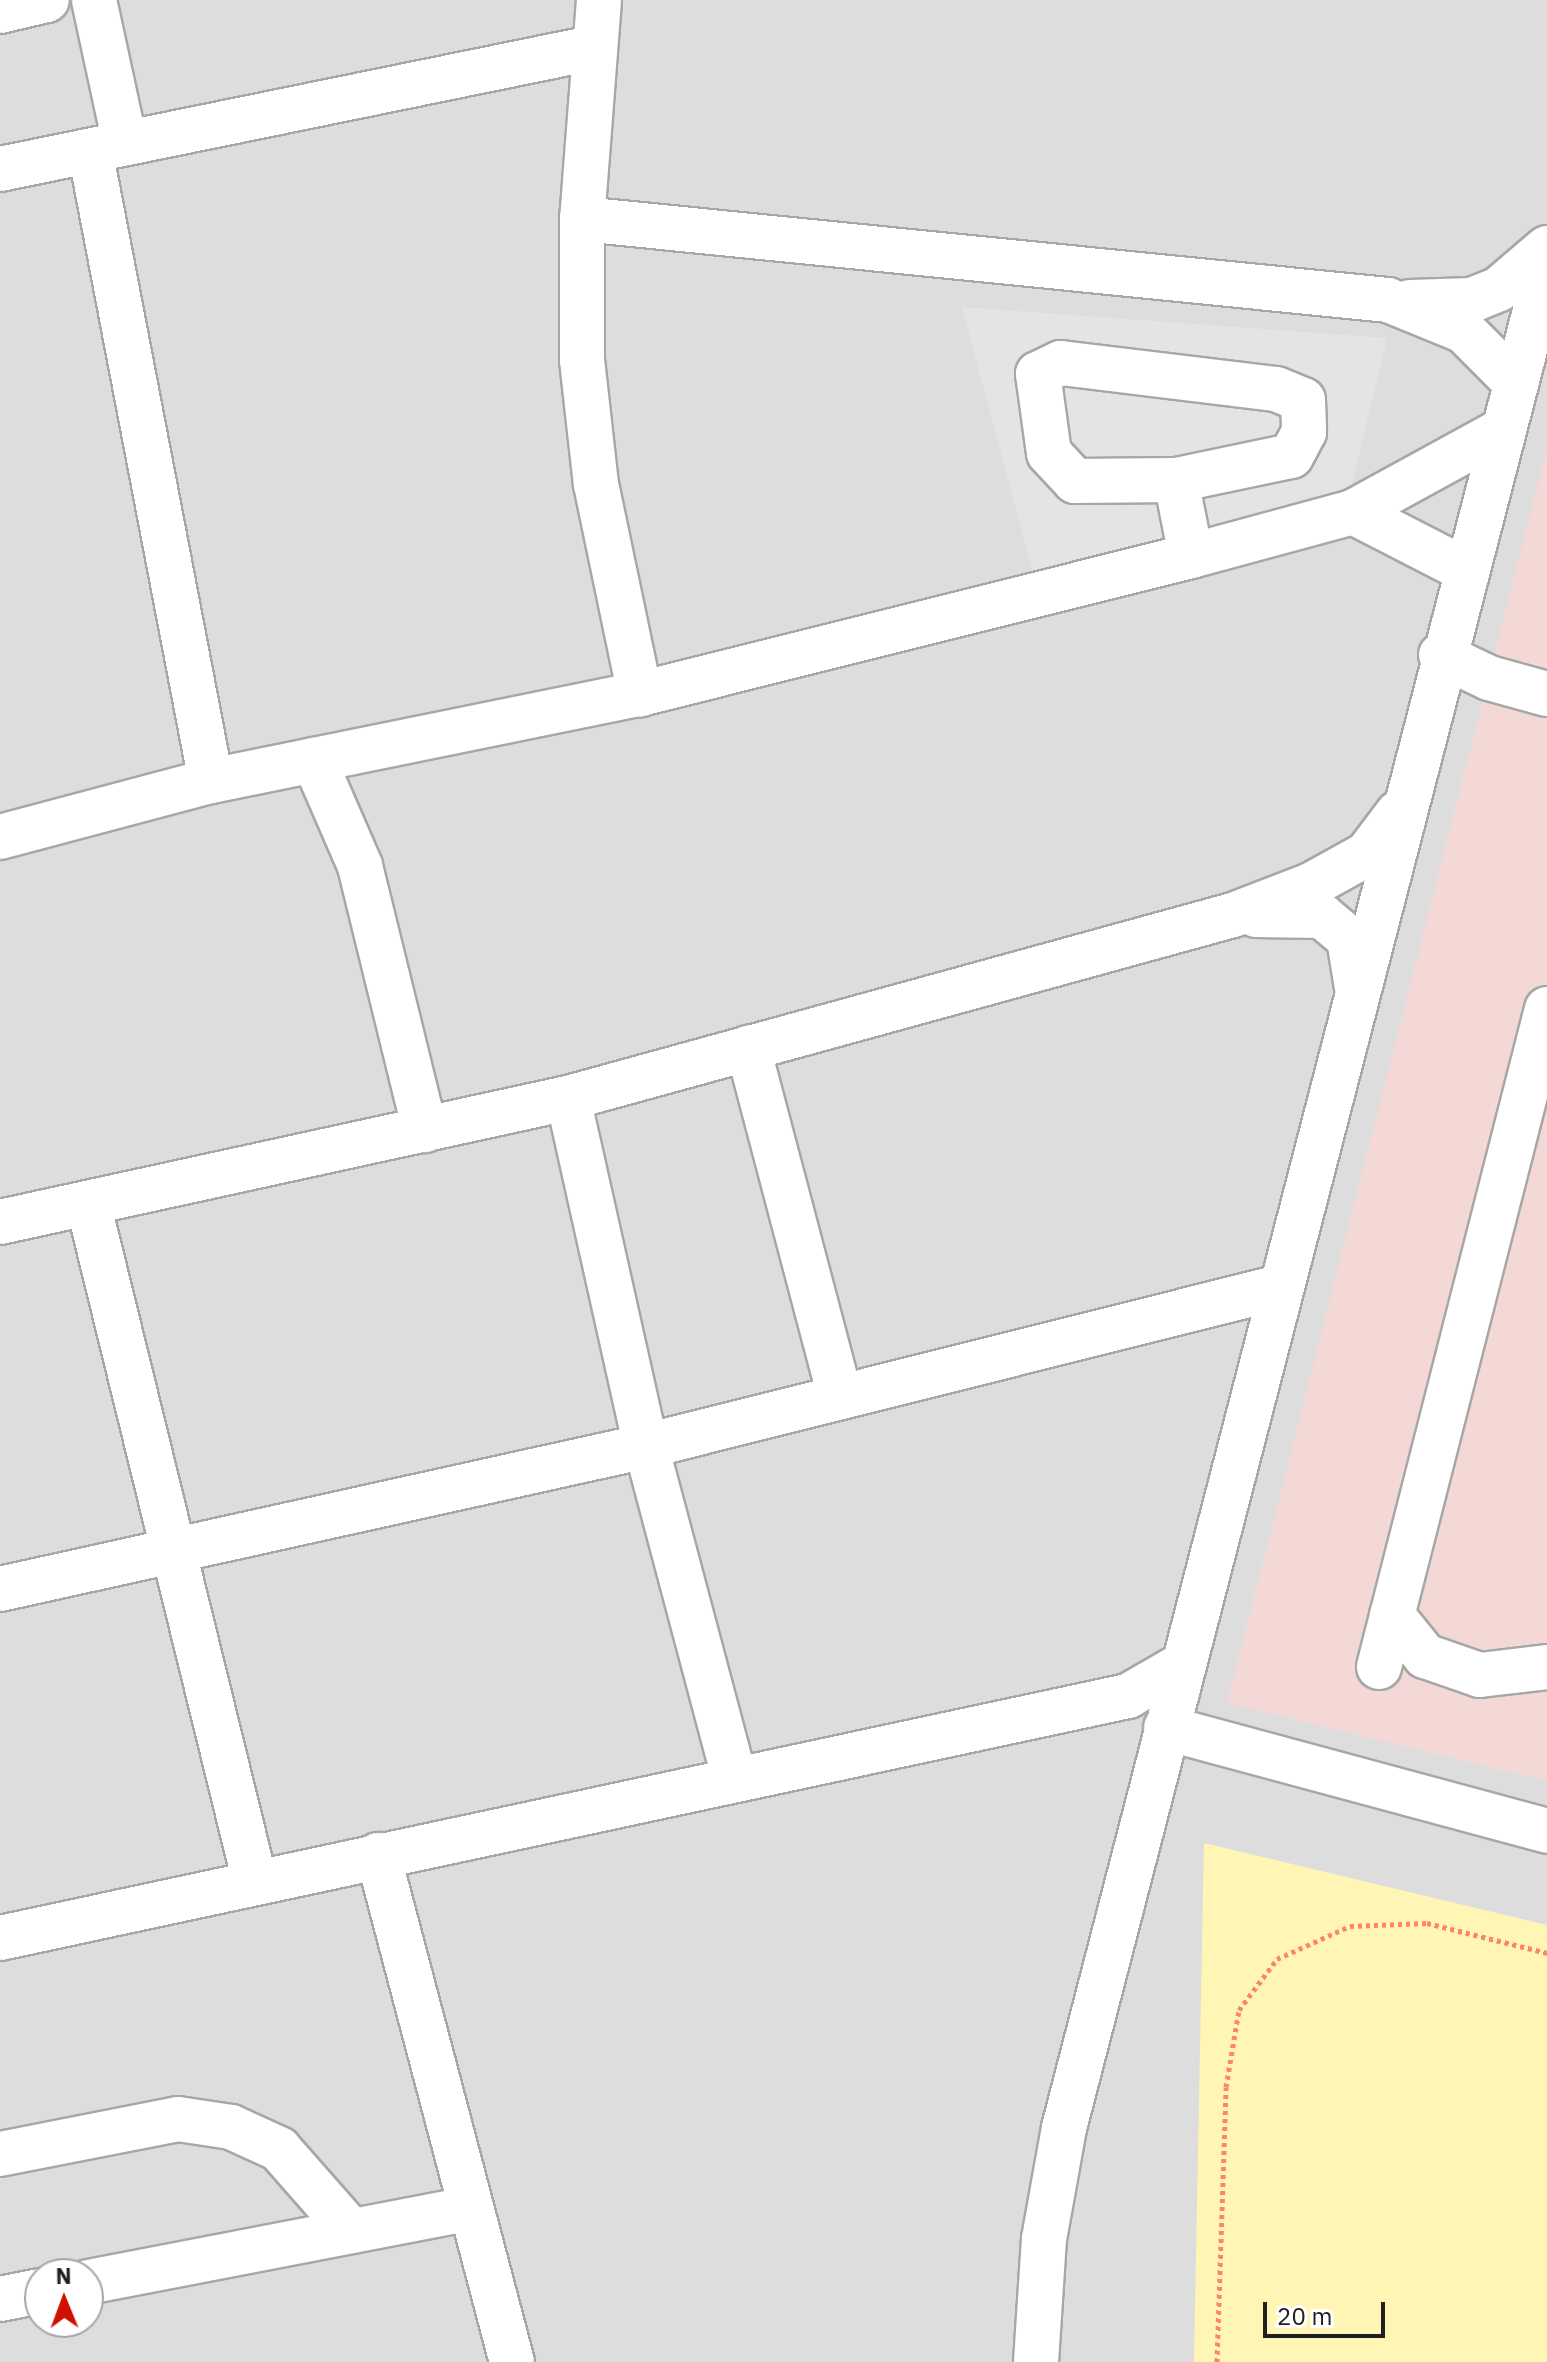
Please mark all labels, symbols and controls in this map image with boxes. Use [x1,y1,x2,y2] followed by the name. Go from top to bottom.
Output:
[24,2258,104,2338] north arrow
[55,2261,72,2290] text: N
[1267,2286,1389,2336] scale bar
[1277,2300,1332,2332] text: 20 m

